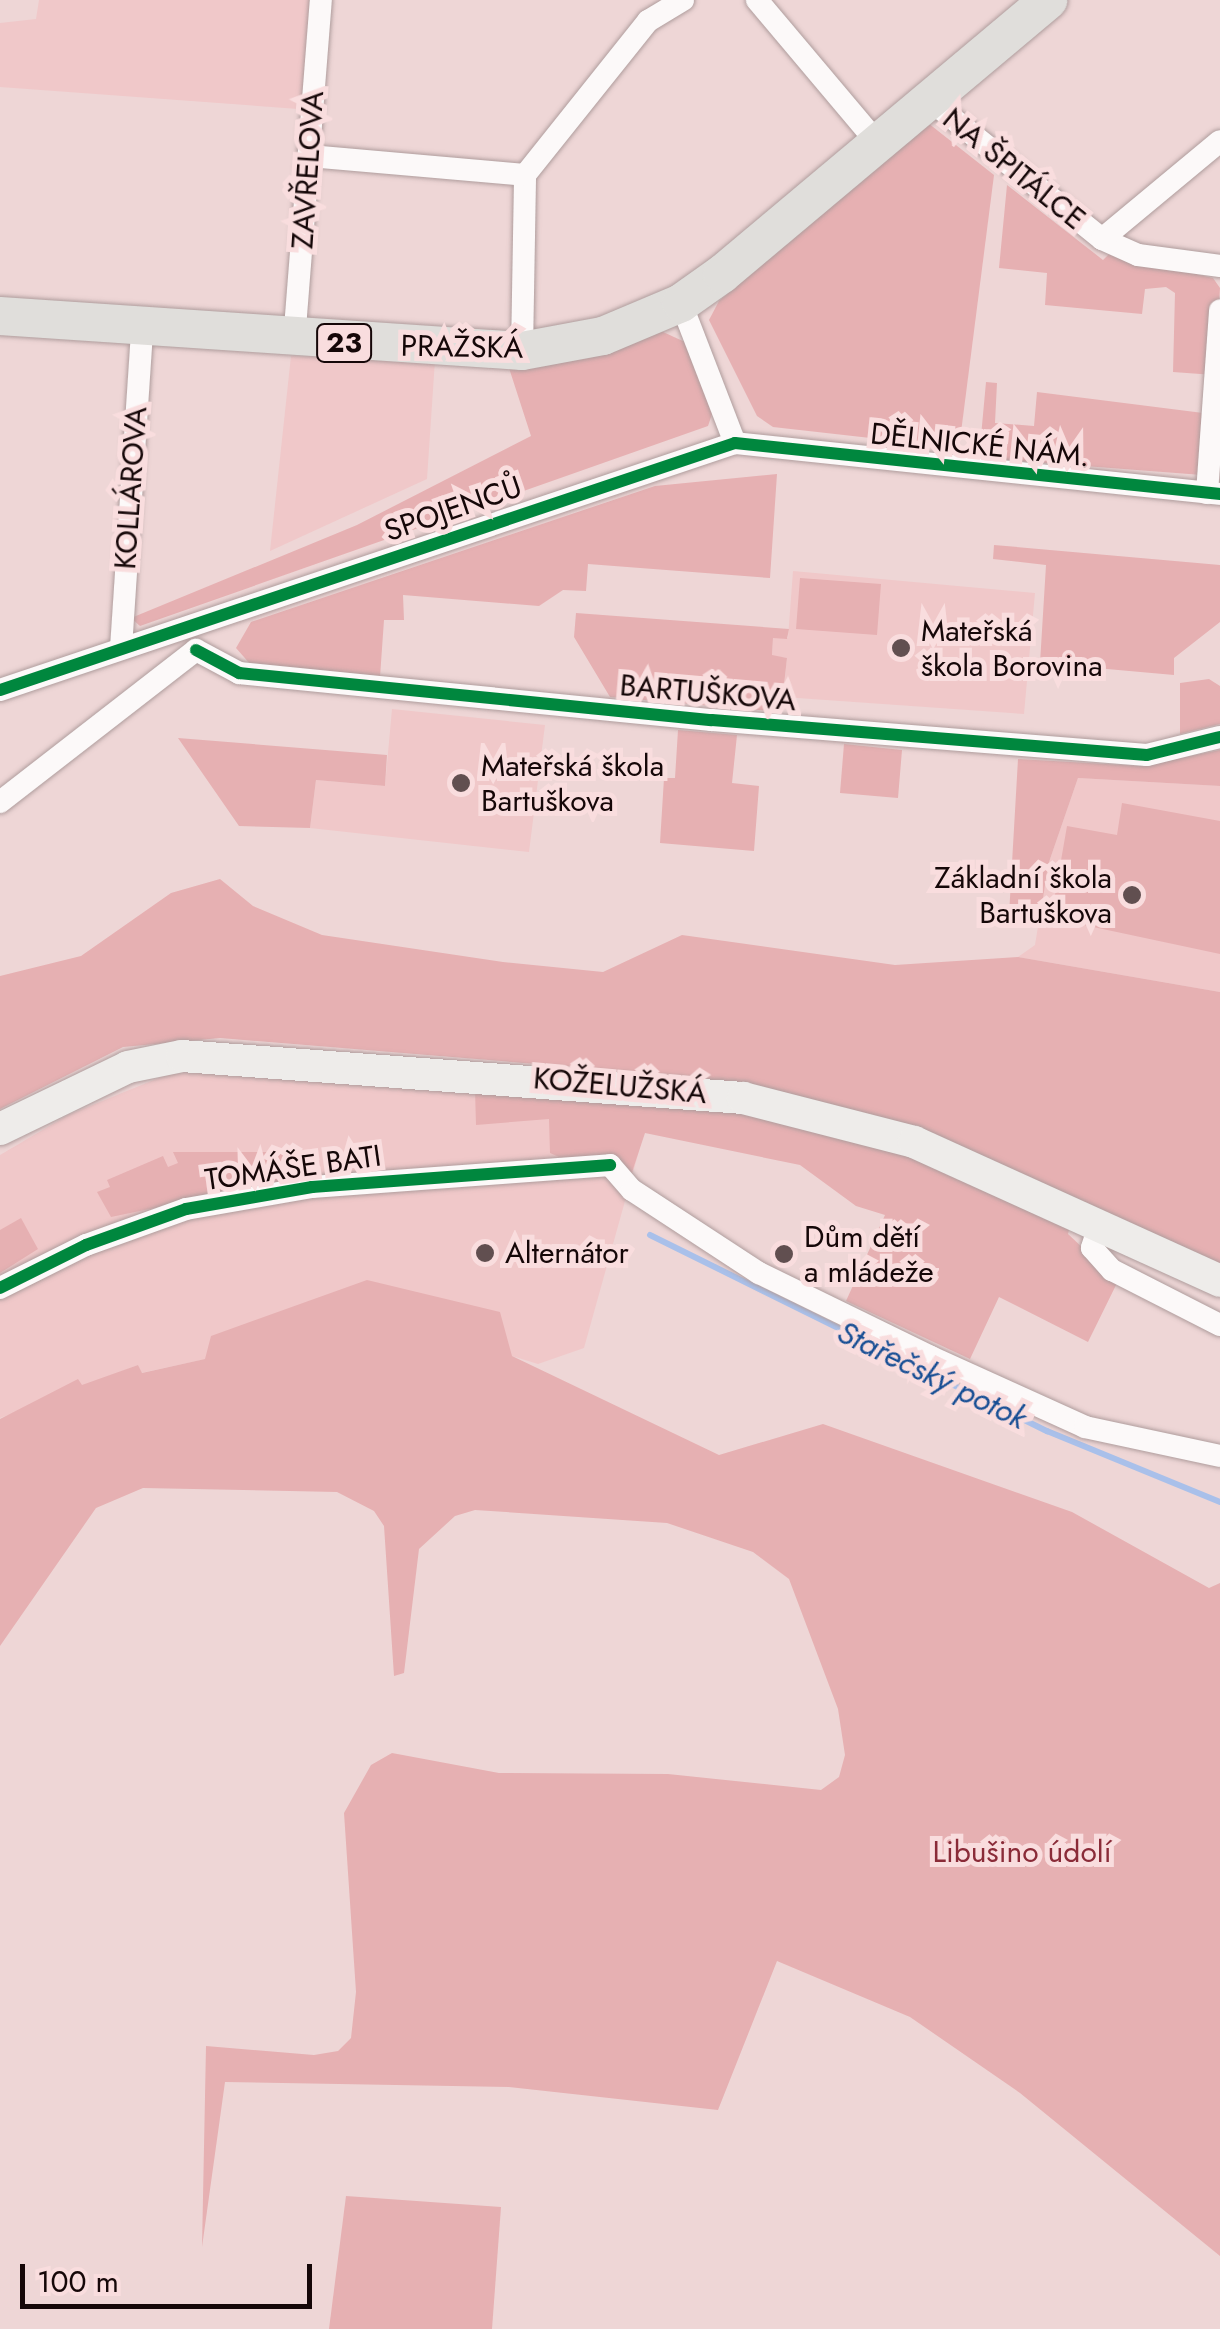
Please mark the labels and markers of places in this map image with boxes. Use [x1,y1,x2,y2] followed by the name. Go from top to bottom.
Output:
[921,613,1103,684] place label: Mateřská škola Borovina
[890,637,912,659] marker: Mateřská škola Borovina
[481,748,664,818] place label: Mateřská škola Bartuškova
[450,772,472,794] marker: Mateřská škola Bartuškova
[934,860,1112,930] place label: Základní škola Bartuškova
[1121,884,1143,906] marker: Základní škola Bartuškova
[804,1219,934,1290] place label: Dům dětí a mládeže
[505,1235,629,1271] place label: Alternátor
[474,1242,496,1264] marker: Alternátor
[773,1243,795,1265] marker: Dům dětí a mládeže

